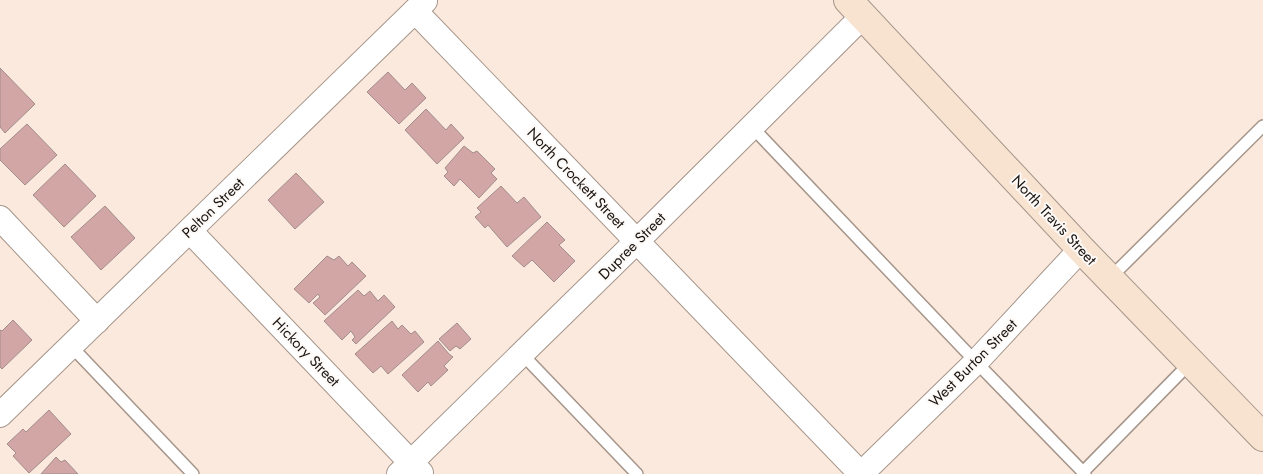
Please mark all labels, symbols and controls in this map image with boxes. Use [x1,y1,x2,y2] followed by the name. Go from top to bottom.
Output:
[522,122,630,234] street label: North Crockett Street
[1006,170,1102,270] street label: North Travis Street
[177,172,249,243] street label: Pelton Street
[593,207,671,285] street label: Dupree Street
[267,312,345,392] street label: Hickory Street
[924,314,1022,412] street label: West Burton Street

